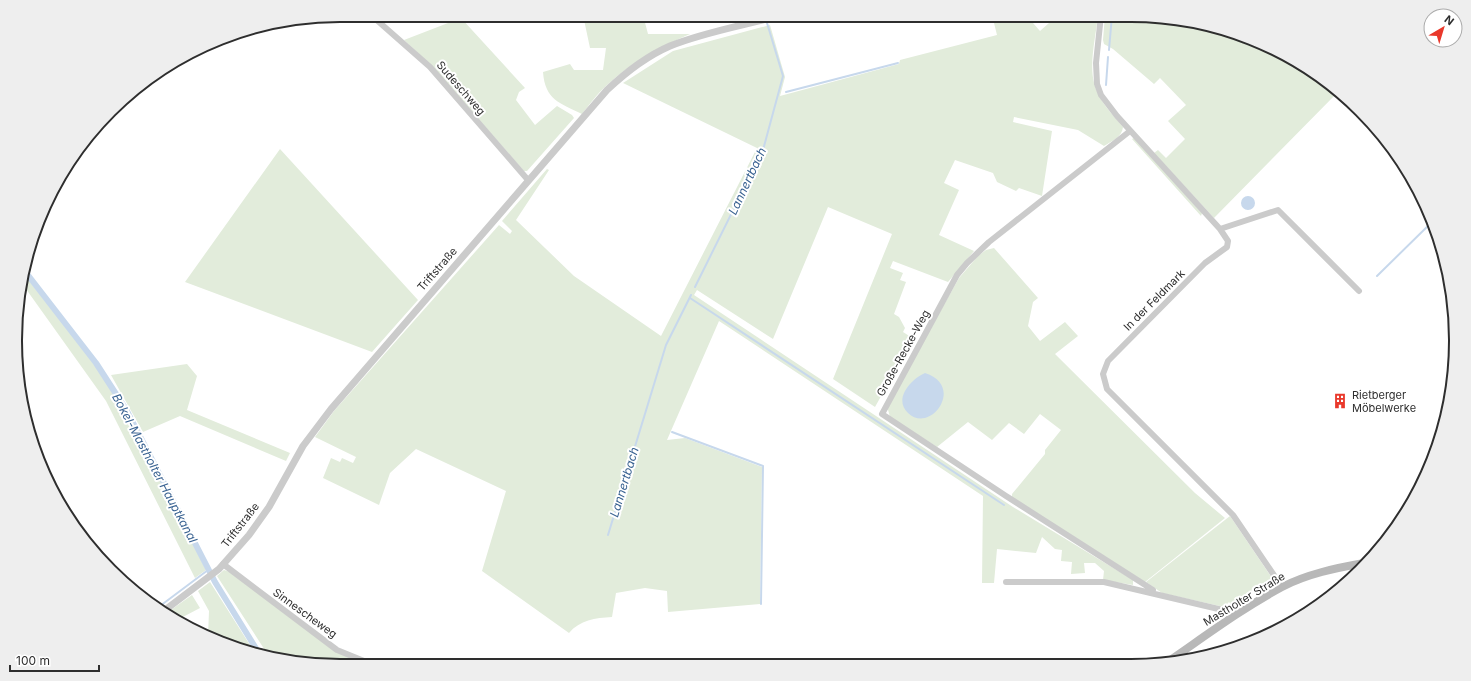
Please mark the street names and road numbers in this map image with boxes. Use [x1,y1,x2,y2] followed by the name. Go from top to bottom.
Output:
[434,58,488,118] street label: Sudeschweg
[414,244,460,294] street label: Triftstraße
[1120,266,1188,334] street label: In der Feldmark
[873,307,933,399] street label: Große-Recke-Weg
[218,500,262,550] street label: Triftstraße
[1201,569,1287,629] street label: Mastholter Straße
[270,585,340,641] street label: Sinnescheweg

